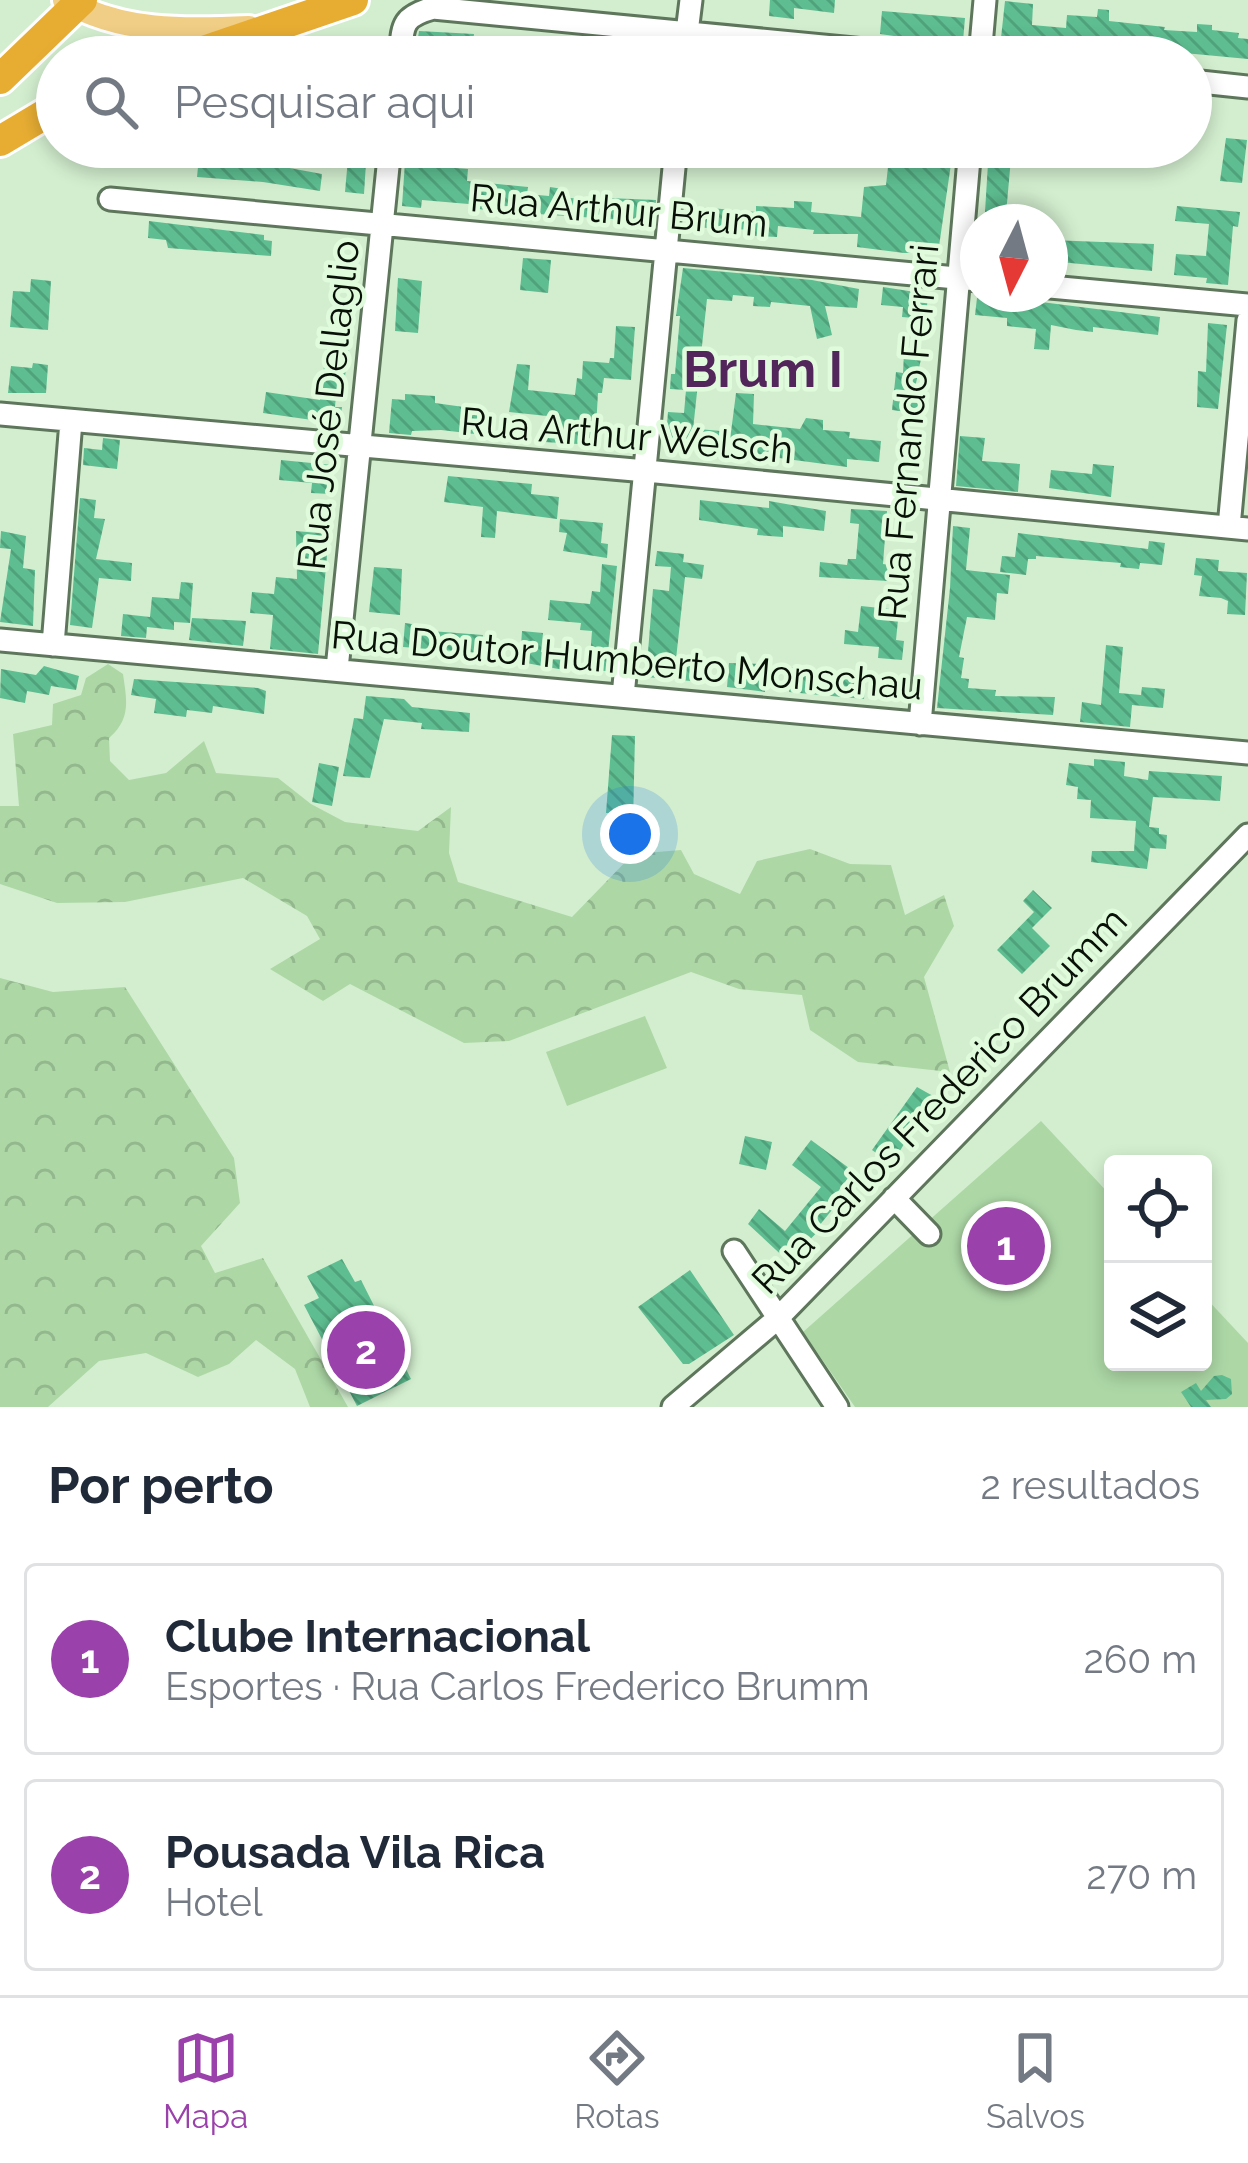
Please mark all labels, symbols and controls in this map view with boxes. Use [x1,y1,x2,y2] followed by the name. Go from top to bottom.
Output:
[36,36,1212,168] search box
[78,69,144,135] icon: search
[174,76,475,129] text: Pesquisar aqui
[468,174,770,246] street label: Rua Arthur Brum
[960,204,1068,312] north arrow
[288,238,368,572] street label: Rua José Dellaglio
[869,242,947,622] street label: Rua Fernando Ferrari
[683,339,843,399] district label: Brum I
[459,398,795,472] street label: Rua Arthur Welsch
[329,611,925,709] street label: Rua Doutor Humberto Monschau
[600,804,660,864] your location
[742,897,1136,1303] street label: Rua Carlos Frederico Brumm
[1104,1155,1212,1371] map controls
[1104,1155,1212,1263] button: locate
[967,1201,1045,1291] pin: 1
[1104,1263,1212,1371] button: layers
[327,1305,405,1395] pin: 2
[48,1455,274,1515] text: Por perto
[981,1462,1200,1508] text: 2 resultados
[165,1610,590,1663] text: Clube Internacional
[80,1636,100,1682] text: 1
[1084,1636,1197,1682] text: 260 m
[165,1663,870,1709] text: Esportes · Rua Carlos Frederico Brumm
[165,1826,545,1879] text: Pousada Vila Rica
[79,1852,101,1898] text: 2
[1086,1852,1197,1898] text: 270 m
[165,1879,263,1925] text: Hotel
[163,2025,248,2136] tab: Mapa
[574,2025,660,2136] tab: Rotas
[986,2025,1085,2136] tab: Salvos

